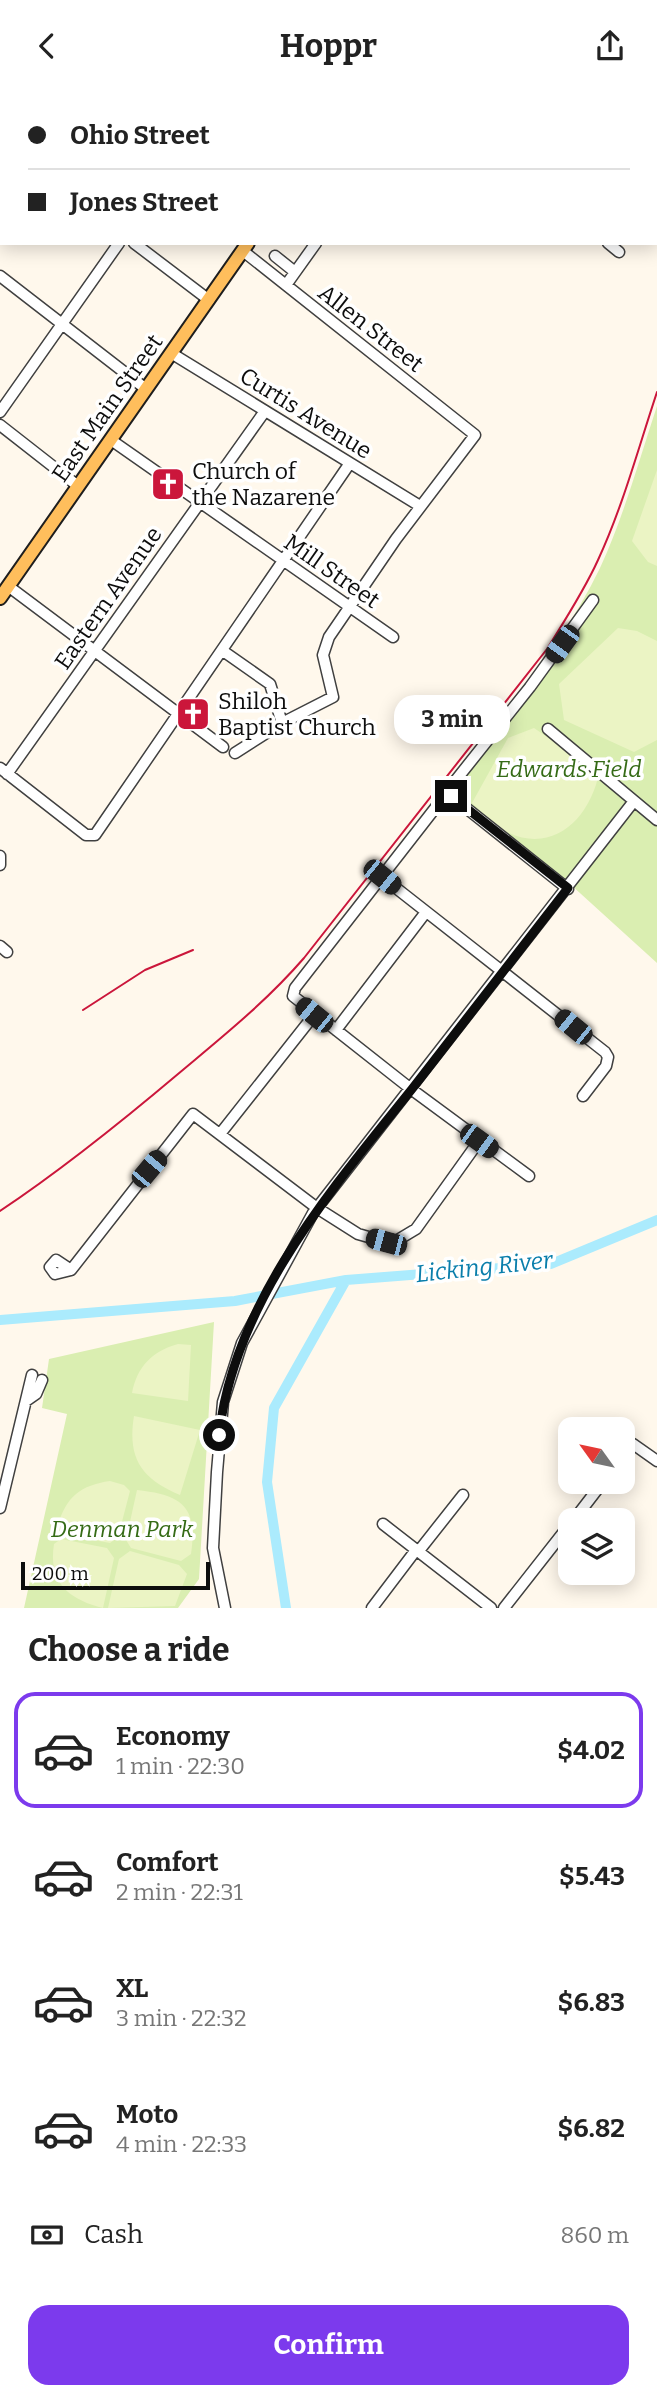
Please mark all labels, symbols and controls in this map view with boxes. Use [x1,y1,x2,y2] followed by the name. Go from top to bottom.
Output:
[28,27,66,65] icon: back
[280,27,377,65] text: Hoppr
[591,27,629,65] icon: share
[70,120,210,151] text: Ohio Street
[70,187,218,218] text: Jones Street
[313,278,429,378] street label: Allen Street
[46,329,168,487] street label: East Main Street
[235,361,377,465] street label: Curtis Avenue
[192,457,335,511] place label: Church of the Nazarene
[149,465,187,503] church icon: Church of the Nazarene
[48,521,168,675] street label: Eastern Avenue
[279,528,385,614] street label: Mill Street
[542,621,583,667] car
[218,687,376,741] place label: Shiloh Baptist Church
[174,695,212,733] church icon: Shiloh Baptist Church
[393,695,509,743] callout: 3 min
[421,705,483,733] text: 3 min
[496,755,642,783] park label: Edwards Field
[435,780,467,812] route end
[360,856,405,898] car
[292,994,337,1036] car
[551,1006,596,1048] car
[456,1120,503,1162] car
[128,1146,171,1192] car
[363,1226,410,1258] car
[414,1246,555,1288] water label: Licking River
[558,1417,635,1495] north arrow
[558,1417,635,1585] map controls
[203,1419,235,1451] route start
[558,1508,635,1585] button: layers
[51,1515,194,1543] park label: Denman Park
[21,1559,210,1591] scale bar
[32,1562,89,1585] text: 200 m
[28,1631,229,1669] text: Choose a ride
[32,1719,95,1782] icon: car
[116,1721,230,1752] text: Economy
[557,1735,625,1766] text: $4.02
[116,1752,245,1780] text: 1 min · 22:30
[32,1845,95,1908] icon: car
[116,1847,219,1878] text: Comfort
[559,1861,625,1892] text: $5.43
[116,1878,243,1906] text: 2 min · 22:31
[32,1971,95,2034] icon: car
[116,1973,148,2004] text: XL
[558,1987,625,2018] text: $6.83
[116,2004,247,2032] text: 3 min · 22:32
[32,2097,95,2160] icon: car
[116,2099,178,2130] text: Moto
[558,2113,625,2144] text: $6.82
[116,2130,247,2158] text: 4 min · 22:33
[28,2216,66,2254] icon: cash
[84,2219,143,2250] text: Cash
[560,2221,629,2249] text: 860 m
[28,2305,629,2385] button: Confirm

